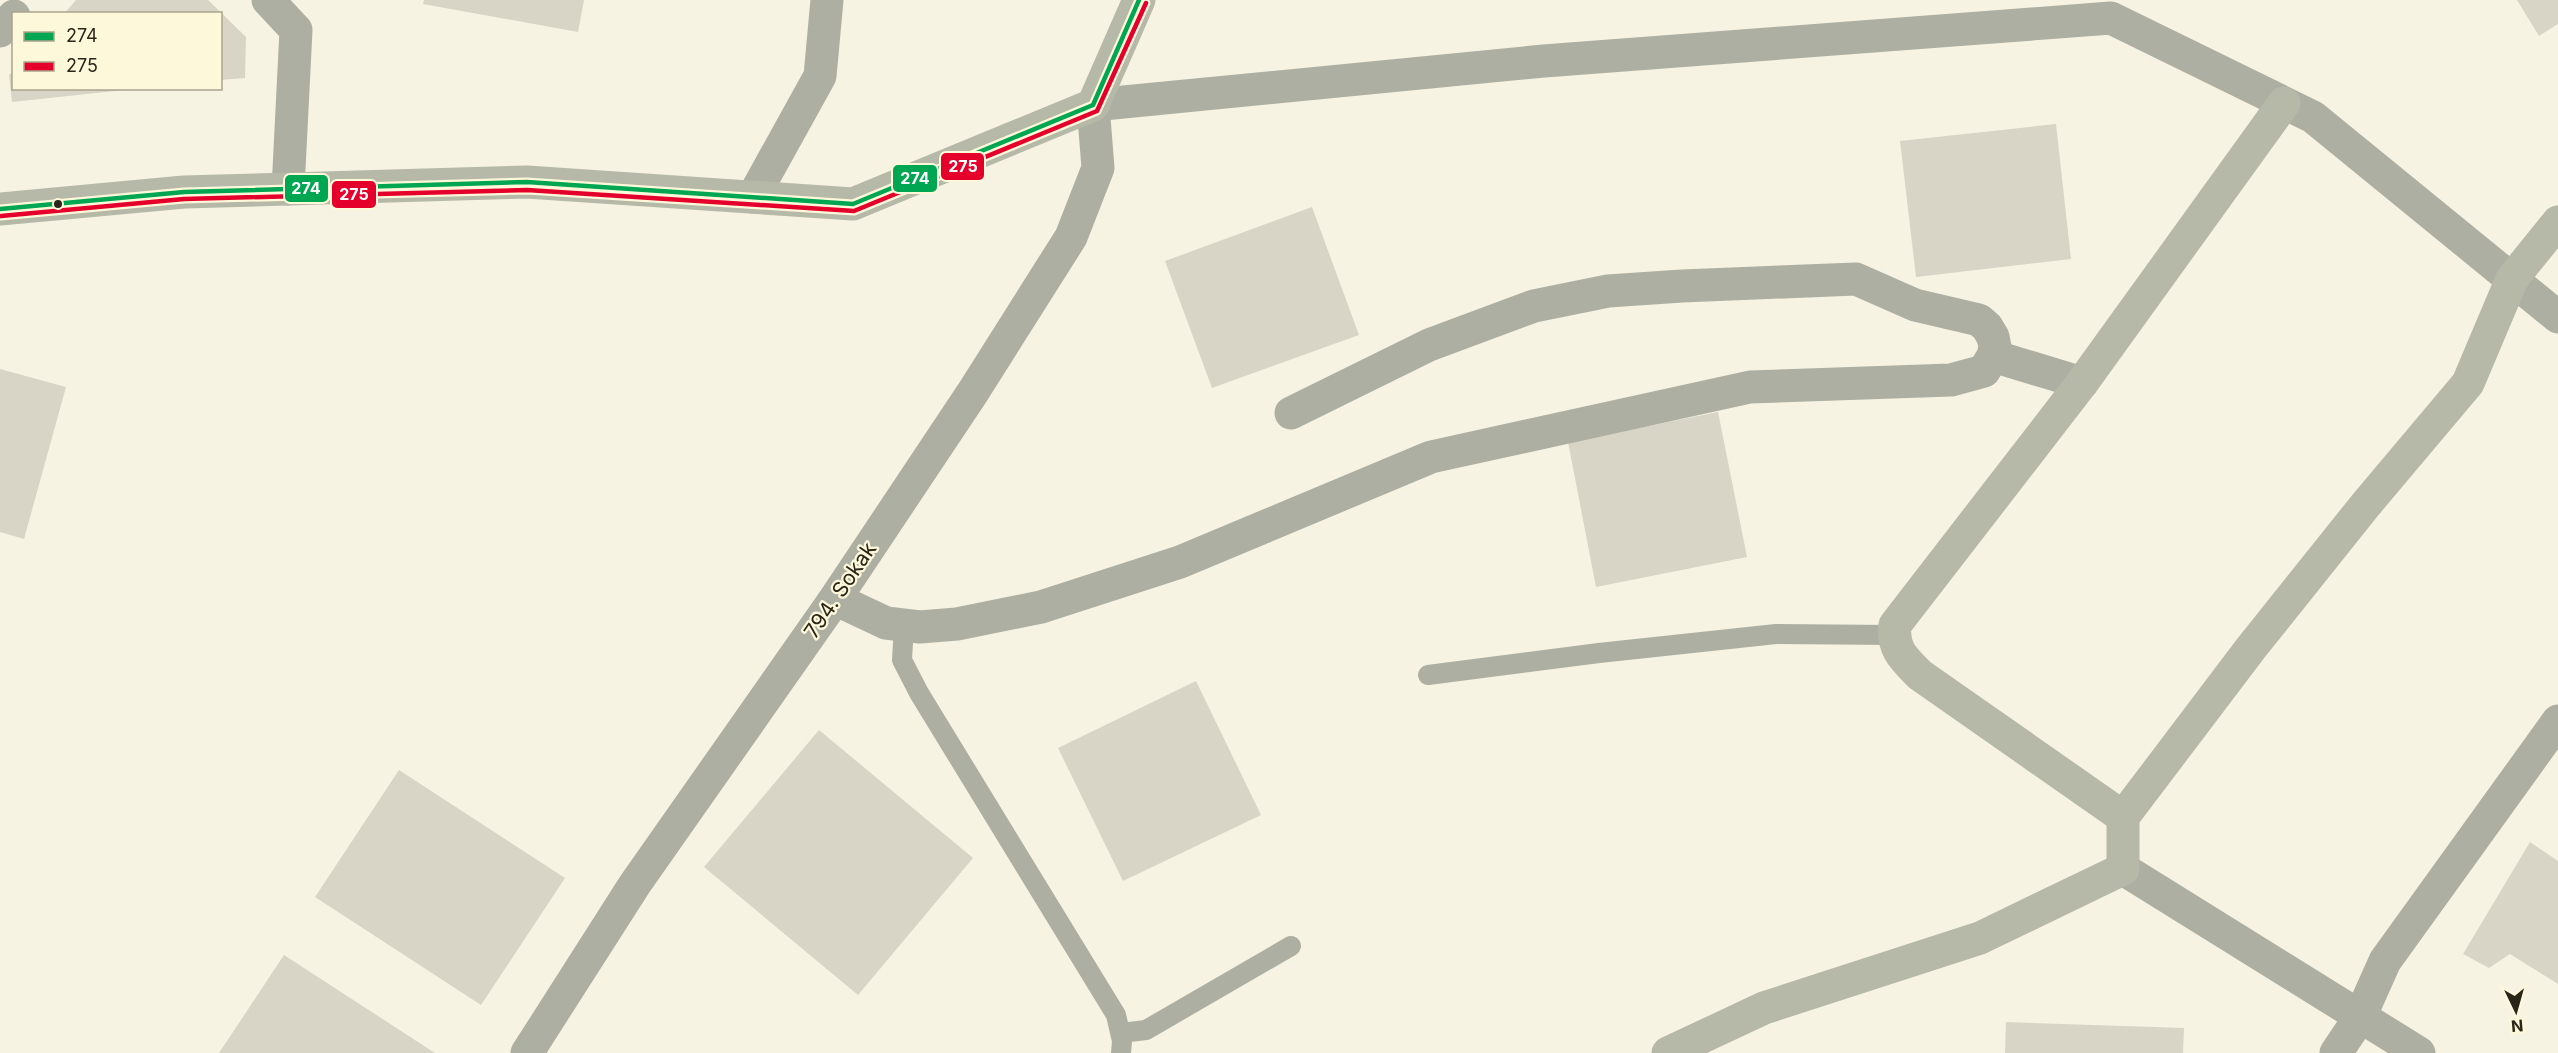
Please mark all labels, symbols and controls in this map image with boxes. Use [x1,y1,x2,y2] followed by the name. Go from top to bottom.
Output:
[12,12,222,90] legend
[66,25,98,46] text: 274
[66,55,98,76] text: 275
[940,152,985,181] line badge: 275
[948,156,978,176] text: 275
[892,164,938,193] line badge: 274
[900,168,930,188] text: 274
[284,174,329,203] line badge: 274
[291,178,321,198] text: 274
[331,180,377,209] line badge: 275
[339,184,369,204] text: 275
[52,198,64,210] unlabelled marker
[799,537,881,643] street label: 794. Sokak
[2486,981,2546,1041] north arrow
[2510,1015,2524,1036] text: N

